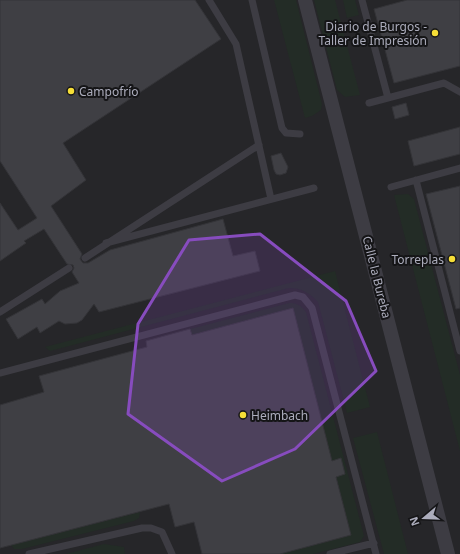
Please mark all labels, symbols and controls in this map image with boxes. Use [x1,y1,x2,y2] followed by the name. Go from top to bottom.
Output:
[319,18,427,49] place label: Diario de Burgos - Taller de Impresión
[430,28,440,38] marker: Diario de Burgos - Taller de Impresión
[79,83,139,100] place label: Campofrío
[66,86,76,96] marker: Campofrío
[359,234,395,320] street label: Calle la Bureba
[392,251,444,268] place label: Torreplas
[447,254,457,264] marker: Torreplas
[251,407,308,424] place label: Heimbach
[238,410,248,420] marker: Heimbach
[404,498,444,538] north arrow
[406,515,423,528] text: N

